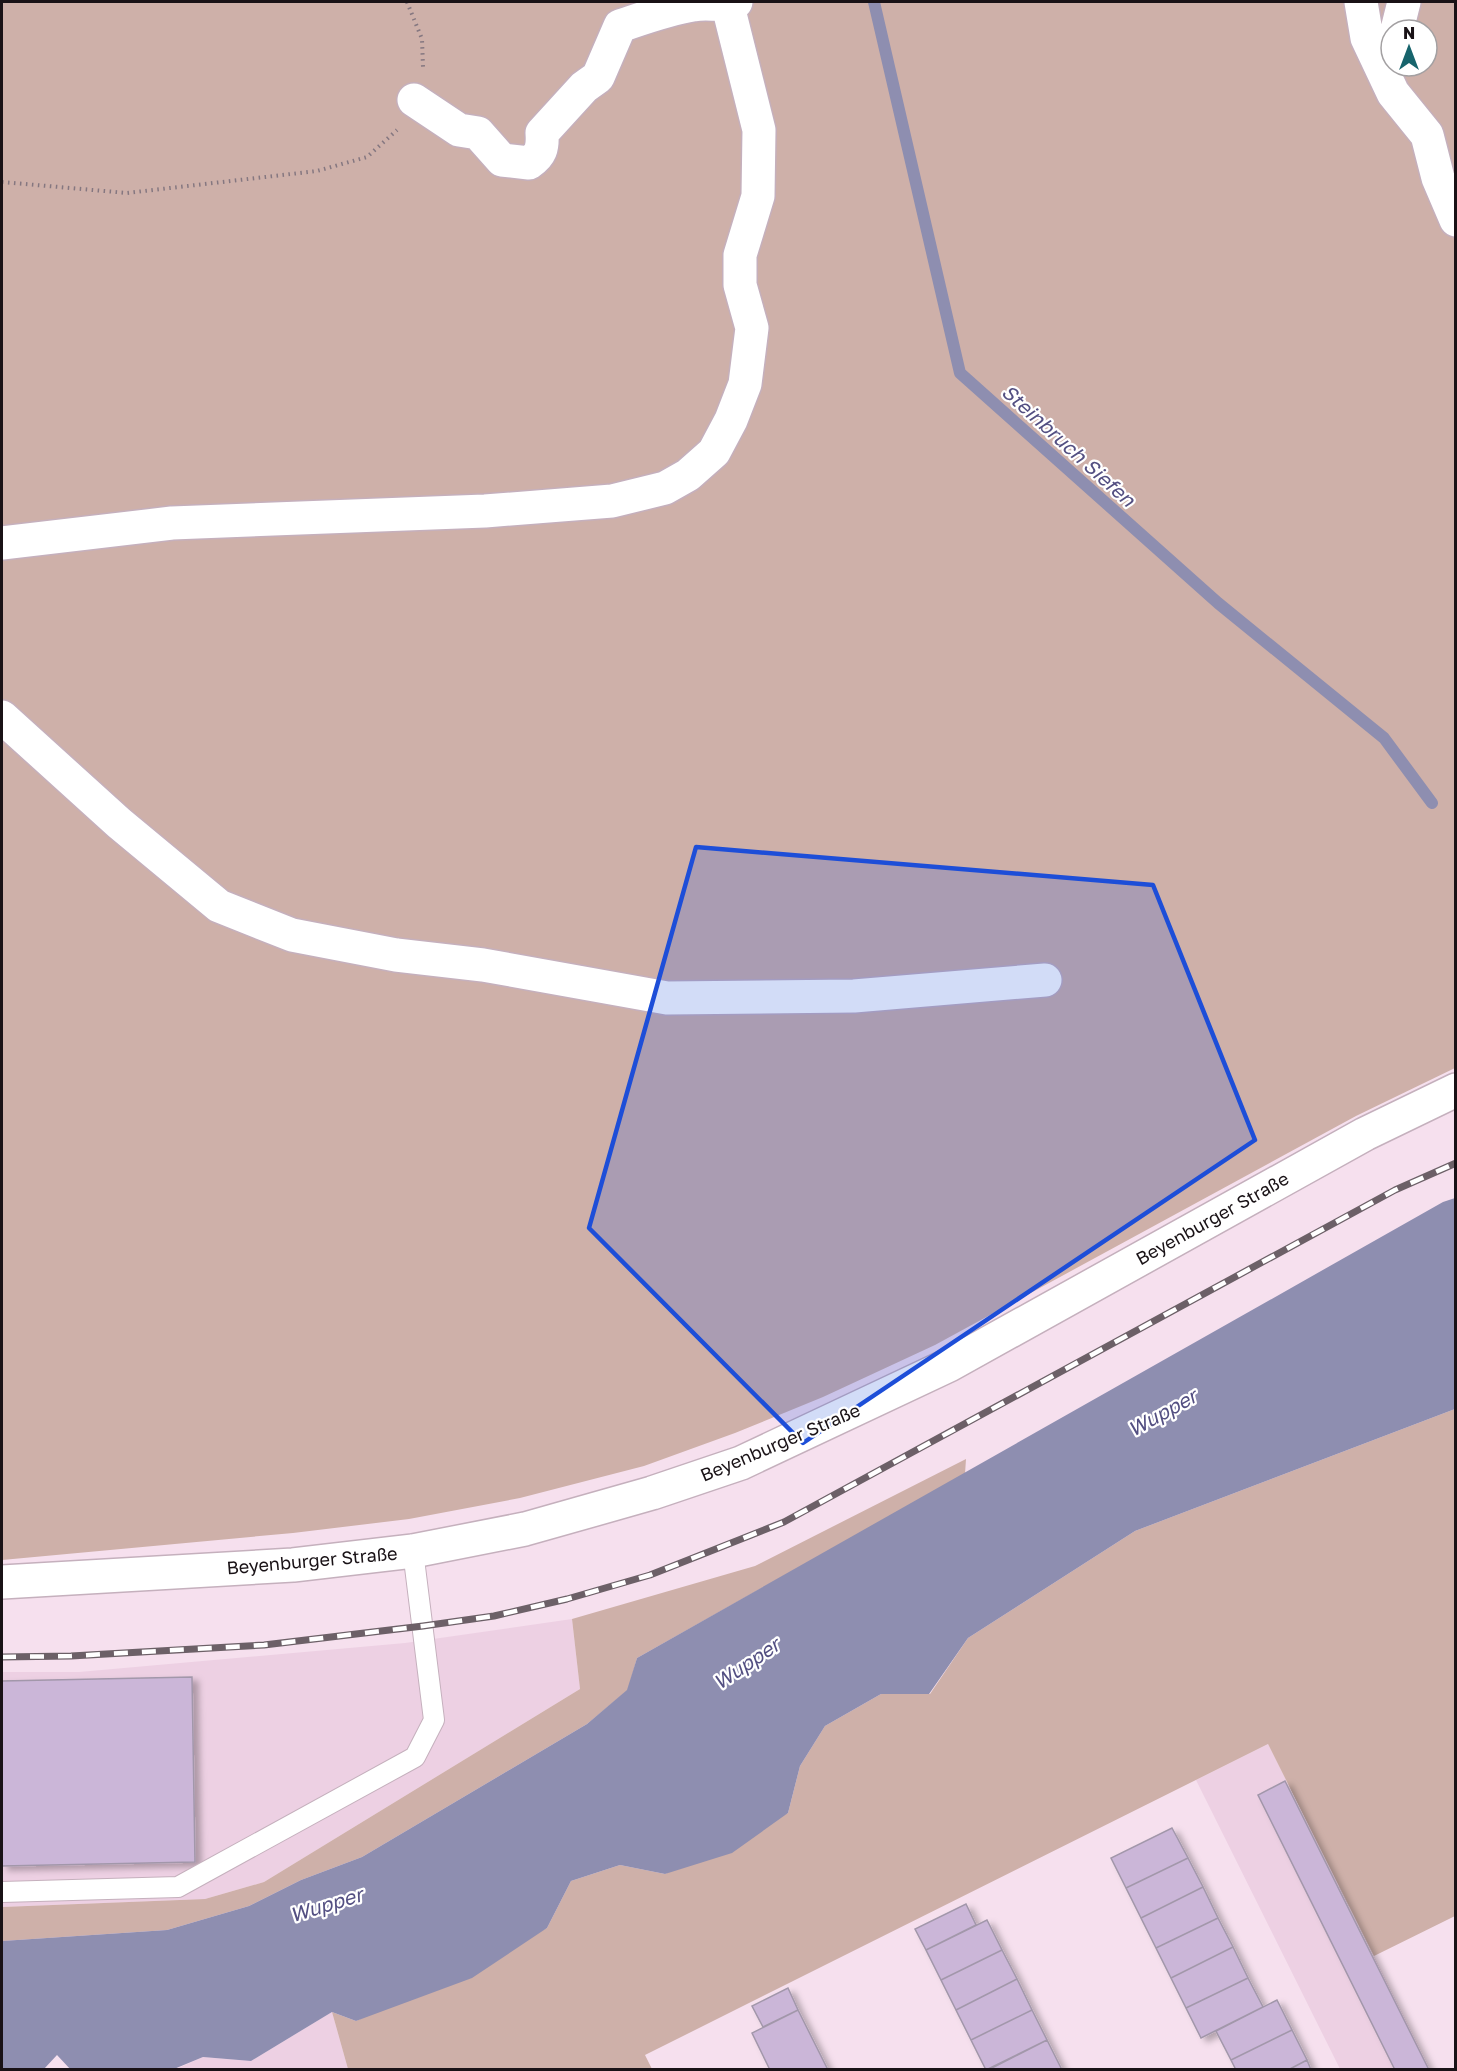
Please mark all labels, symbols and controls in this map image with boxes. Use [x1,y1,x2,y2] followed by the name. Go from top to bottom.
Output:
[1379,18,1439,78] north arrow
[1403,23,1415,43] text: N
[998,379,1141,511] water label: Steinbruch Siefen
[1132,1167,1292,1269] street label: Beyenburger Straße
[1123,1382,1203,1441] water label: Wupper
[697,1398,863,1486] street label: Beyenburger Straße
[226,1542,398,1578] street label: Beyenburger Straße
[708,1630,786,1694] water label: Wupper
[287,1881,368,1926] water label: Wupper

